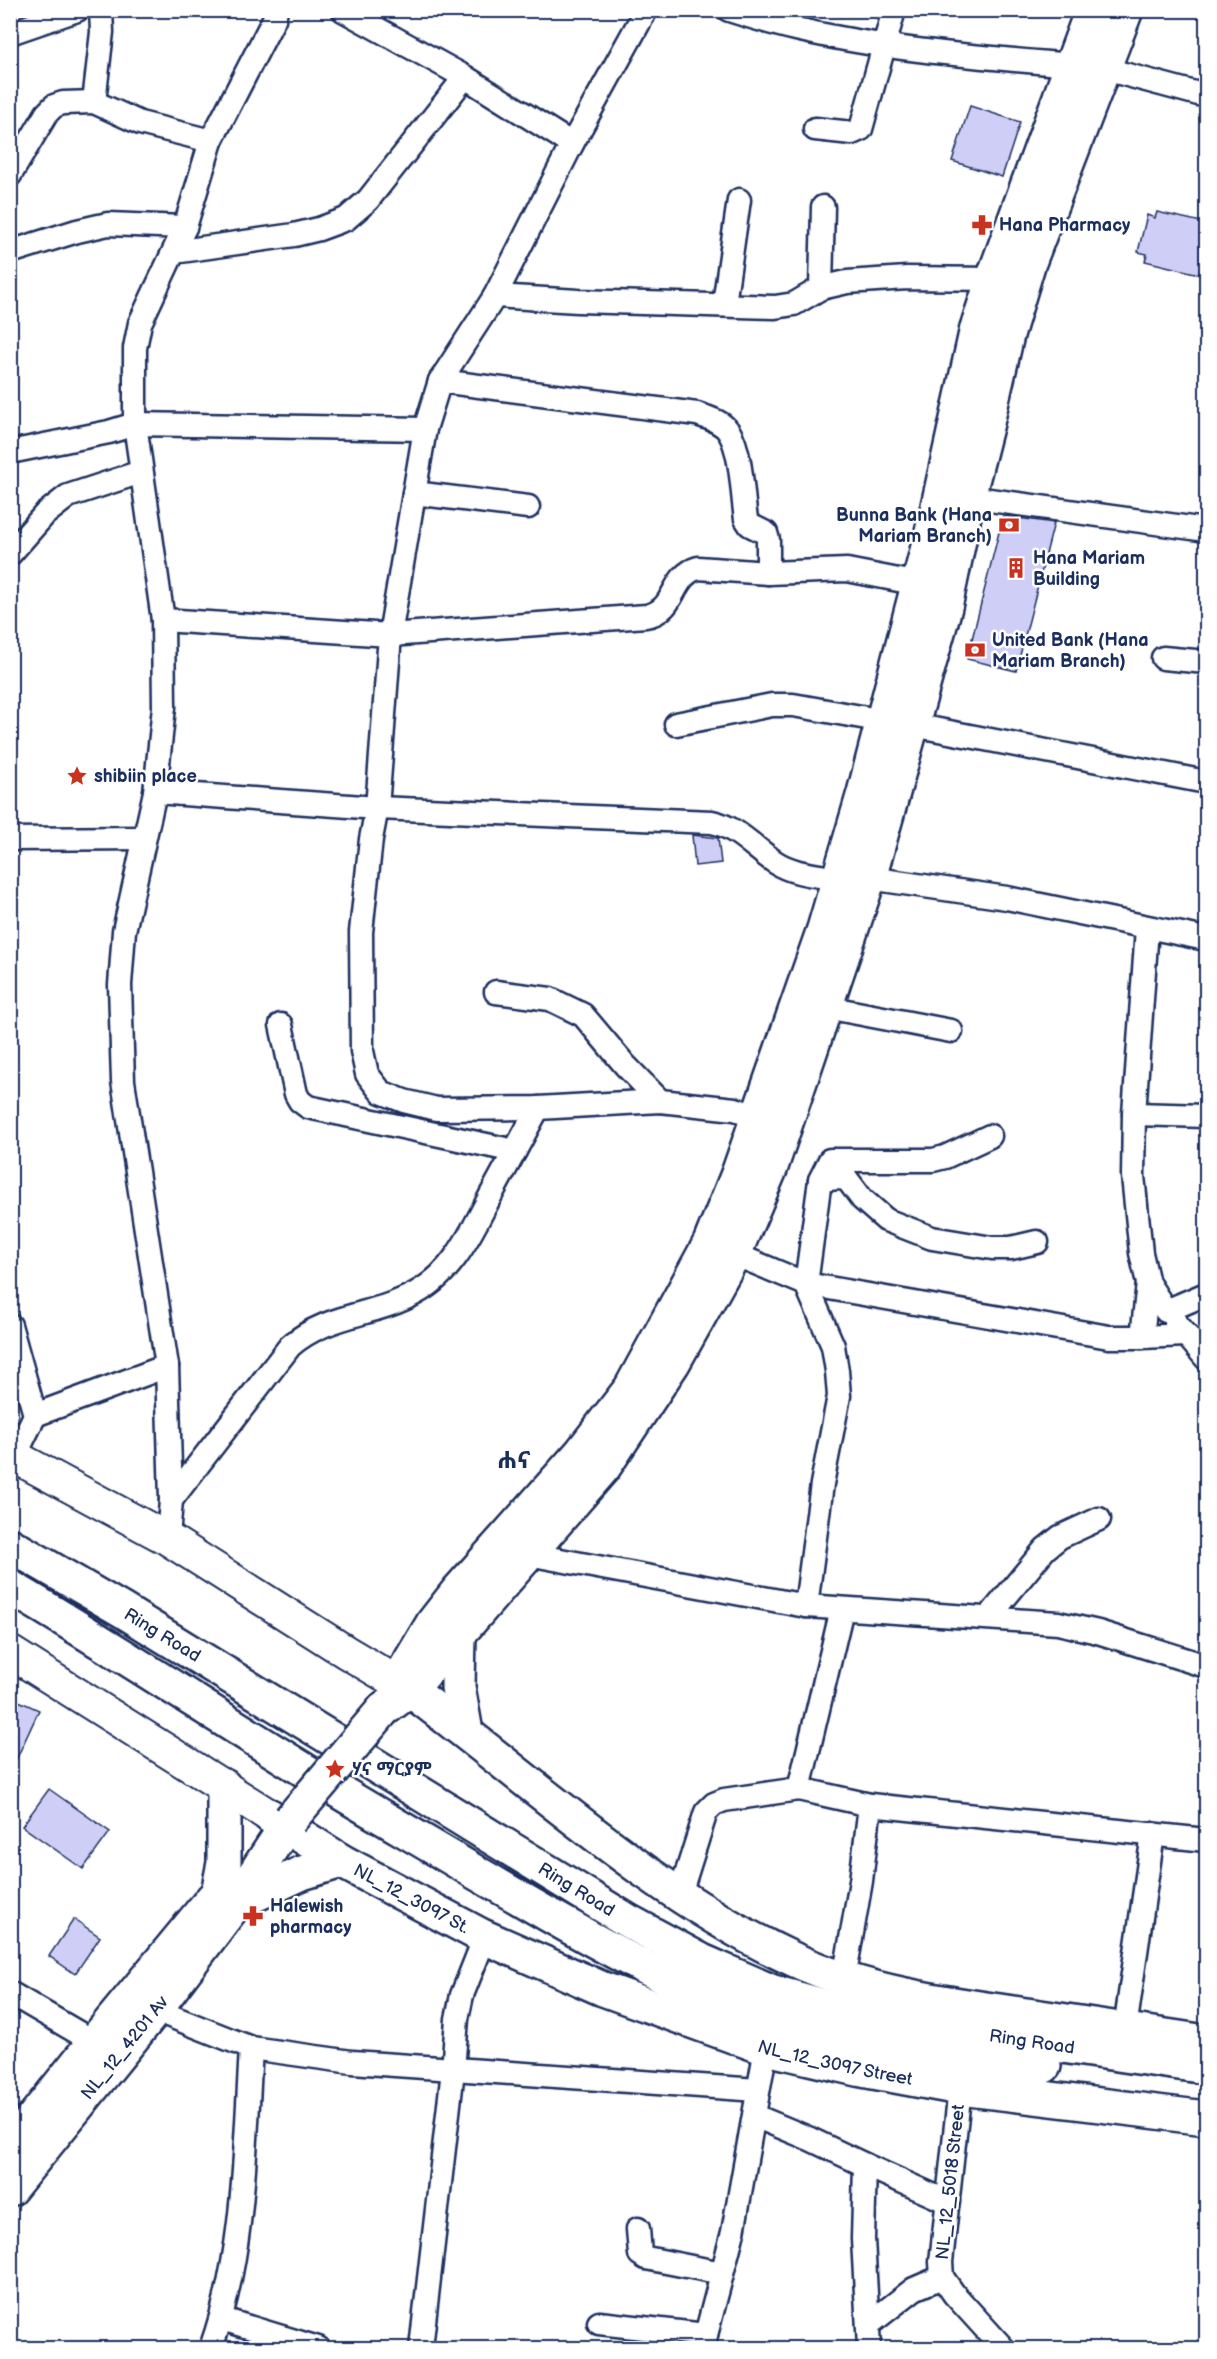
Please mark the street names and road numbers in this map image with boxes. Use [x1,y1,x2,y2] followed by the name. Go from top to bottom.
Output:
[120,1604,204,1667] street label: Ring Road
[534,1858,618,1921] street label: Ring Road
[350,1860,473,1938] street label: NL_12_3097 St.
[77,1992,173,2104] street label: NL_12_4201 Av
[988,2025,1076,2059] street label: Ring Road
[755,2036,915,2090] street label: NL_12_3097 Street
[932,2103,969,2261] street label: NL_12_5018 Street

